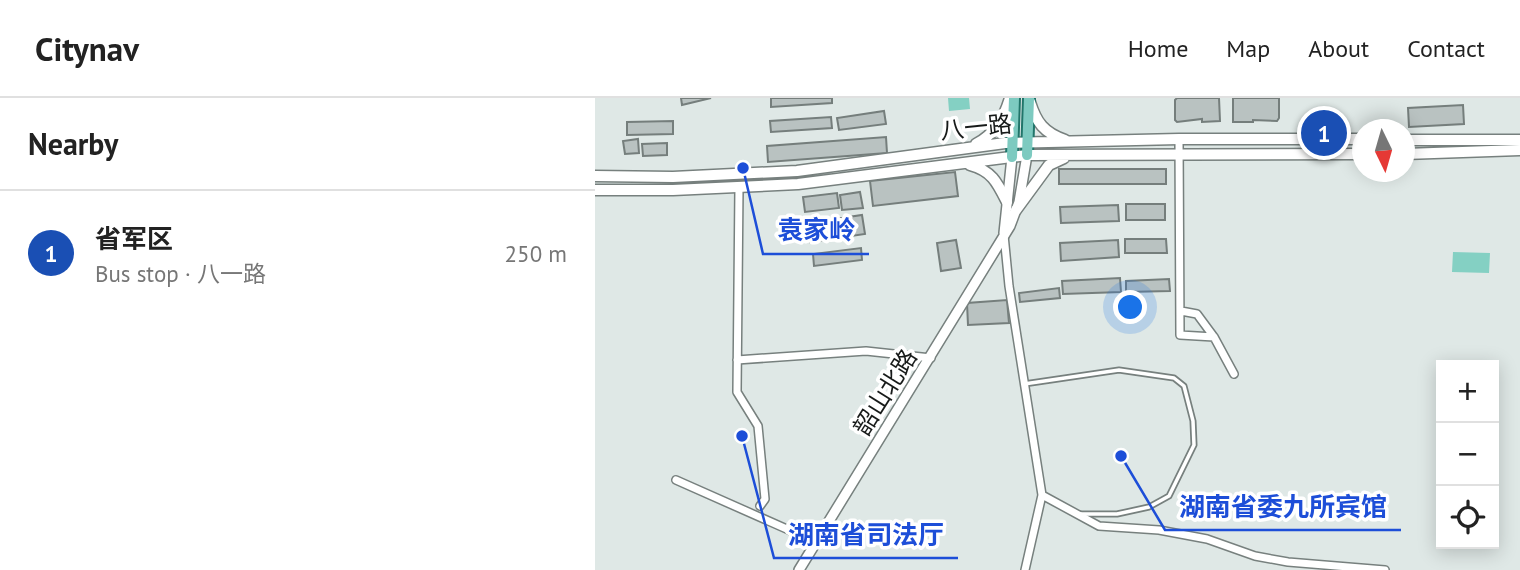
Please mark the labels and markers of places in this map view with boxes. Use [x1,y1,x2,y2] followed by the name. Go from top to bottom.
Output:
[1301,107,1347,159] pin: 1
[763,207,869,254] callout: 袁家岭
[1165,483,1401,530] callout: 湖南省委九所宾馆
[774,511,958,558] callout: 湖南省司法厅

